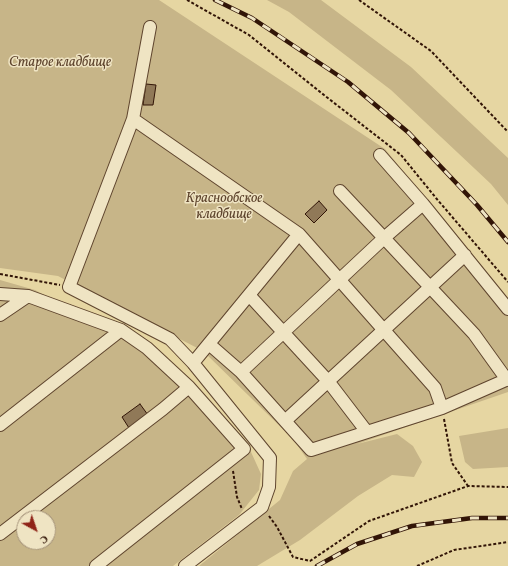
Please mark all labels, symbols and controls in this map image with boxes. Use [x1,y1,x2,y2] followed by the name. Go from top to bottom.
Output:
[9,55,111,71] park label: Старое кладбище
[186,191,262,224] park label: Краснообское кладбище
[16,510,56,550] north arrow
[36,531,51,547] text: С

